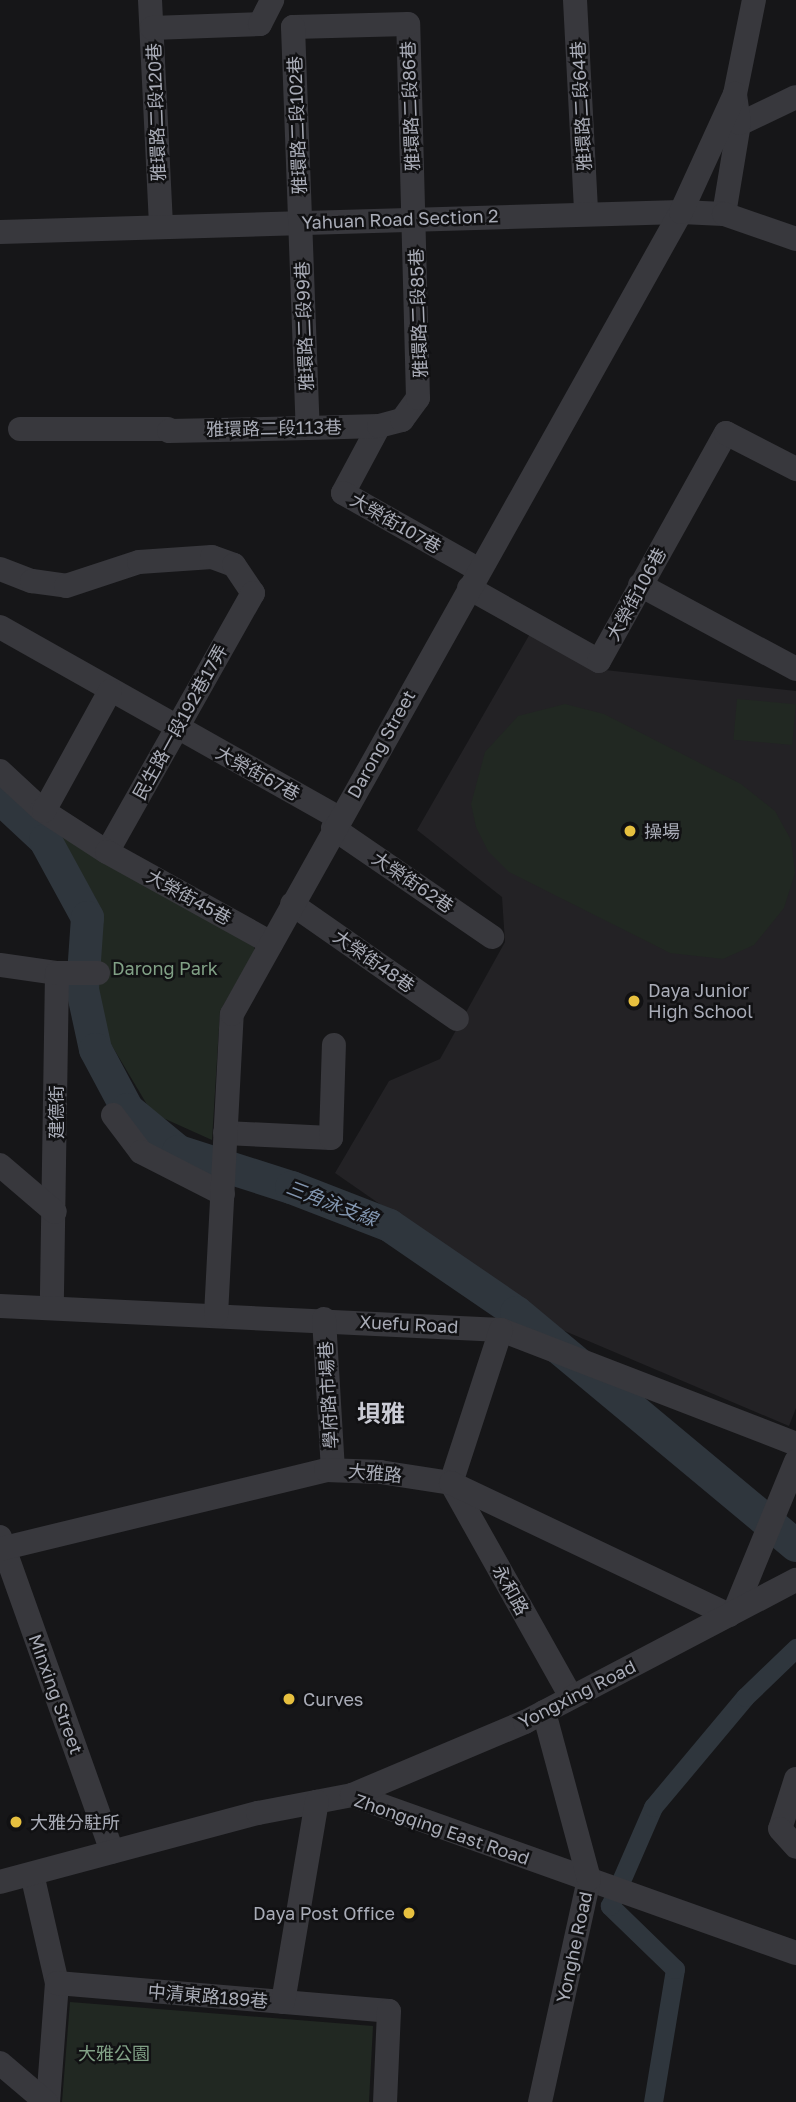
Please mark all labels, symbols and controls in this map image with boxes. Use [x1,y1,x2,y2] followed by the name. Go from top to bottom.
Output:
[397,41,423,171] street label: 雅環路二段86巷
[567,41,595,171] street label: 雅環路二段64巷
[143,43,169,181] street label: 雅環路二段120巷
[284,56,310,194] street label: 雅環路二段102巷
[301,205,499,233] street label: Yahuan Road Section 2
[405,248,431,378] street label: 雅環路二段85巷
[291,261,317,391] street label: 雅環路二段99巷
[206,416,342,440] street label: 雅環路二段113巷
[347,488,445,558] street label: 大榮街107巷
[602,544,670,644] street label: 大榮街106巷
[128,641,232,803] street label: 民生路一段192巷17弄
[342,686,420,802] street label: Darong Street
[212,741,304,805] street label: 大榮街67巷
[644,820,680,842] place label: 操場
[622,823,638,839] marker: 操場
[368,847,458,917] street label: 大榮街62巷
[143,865,235,929] street label: 大榮街45巷
[329,925,419,997] street label: 大榮街48巷
[112,957,218,979] park label: Darong Park
[648,980,753,1023] place label: Daya Junior High School
[626,993,642,1009] marker: Daya Junior High School
[45,1085,67,1139] street label: 建德街
[284,1175,380,1231] water label: 三角泳支線
[359,1311,459,1337] street label: Xuefu Road
[314,1341,342,1449] street label: 學府路市場巷
[357,1399,405,1427] district label: 垻雅
[347,1460,403,1486] street label: 大雅路
[488,1561,534,1619] street label: 永和路
[24,1631,88,1757] street label: Minxing Street
[515,1655,639,1733] street label: Yongxing Road
[303,1688,363,1710] place label: Curves
[281,1691,297,1707] marker: Curves
[352,1789,532,1869] street label: Zhongqing East Road
[30,1811,120,1833] place label: 大雅分駐所
[8,1814,24,1830] marker: 大雅分駐所
[552,1889,596,2005] street label: Yonghe Road
[253,1902,395,1924] place label: Daya Post Office
[401,1905,417,1921] marker: Daya Post Office
[147,1980,269,2012] street label: 中清東路189巷
[78,2042,150,2064] park label: 大雅公園

